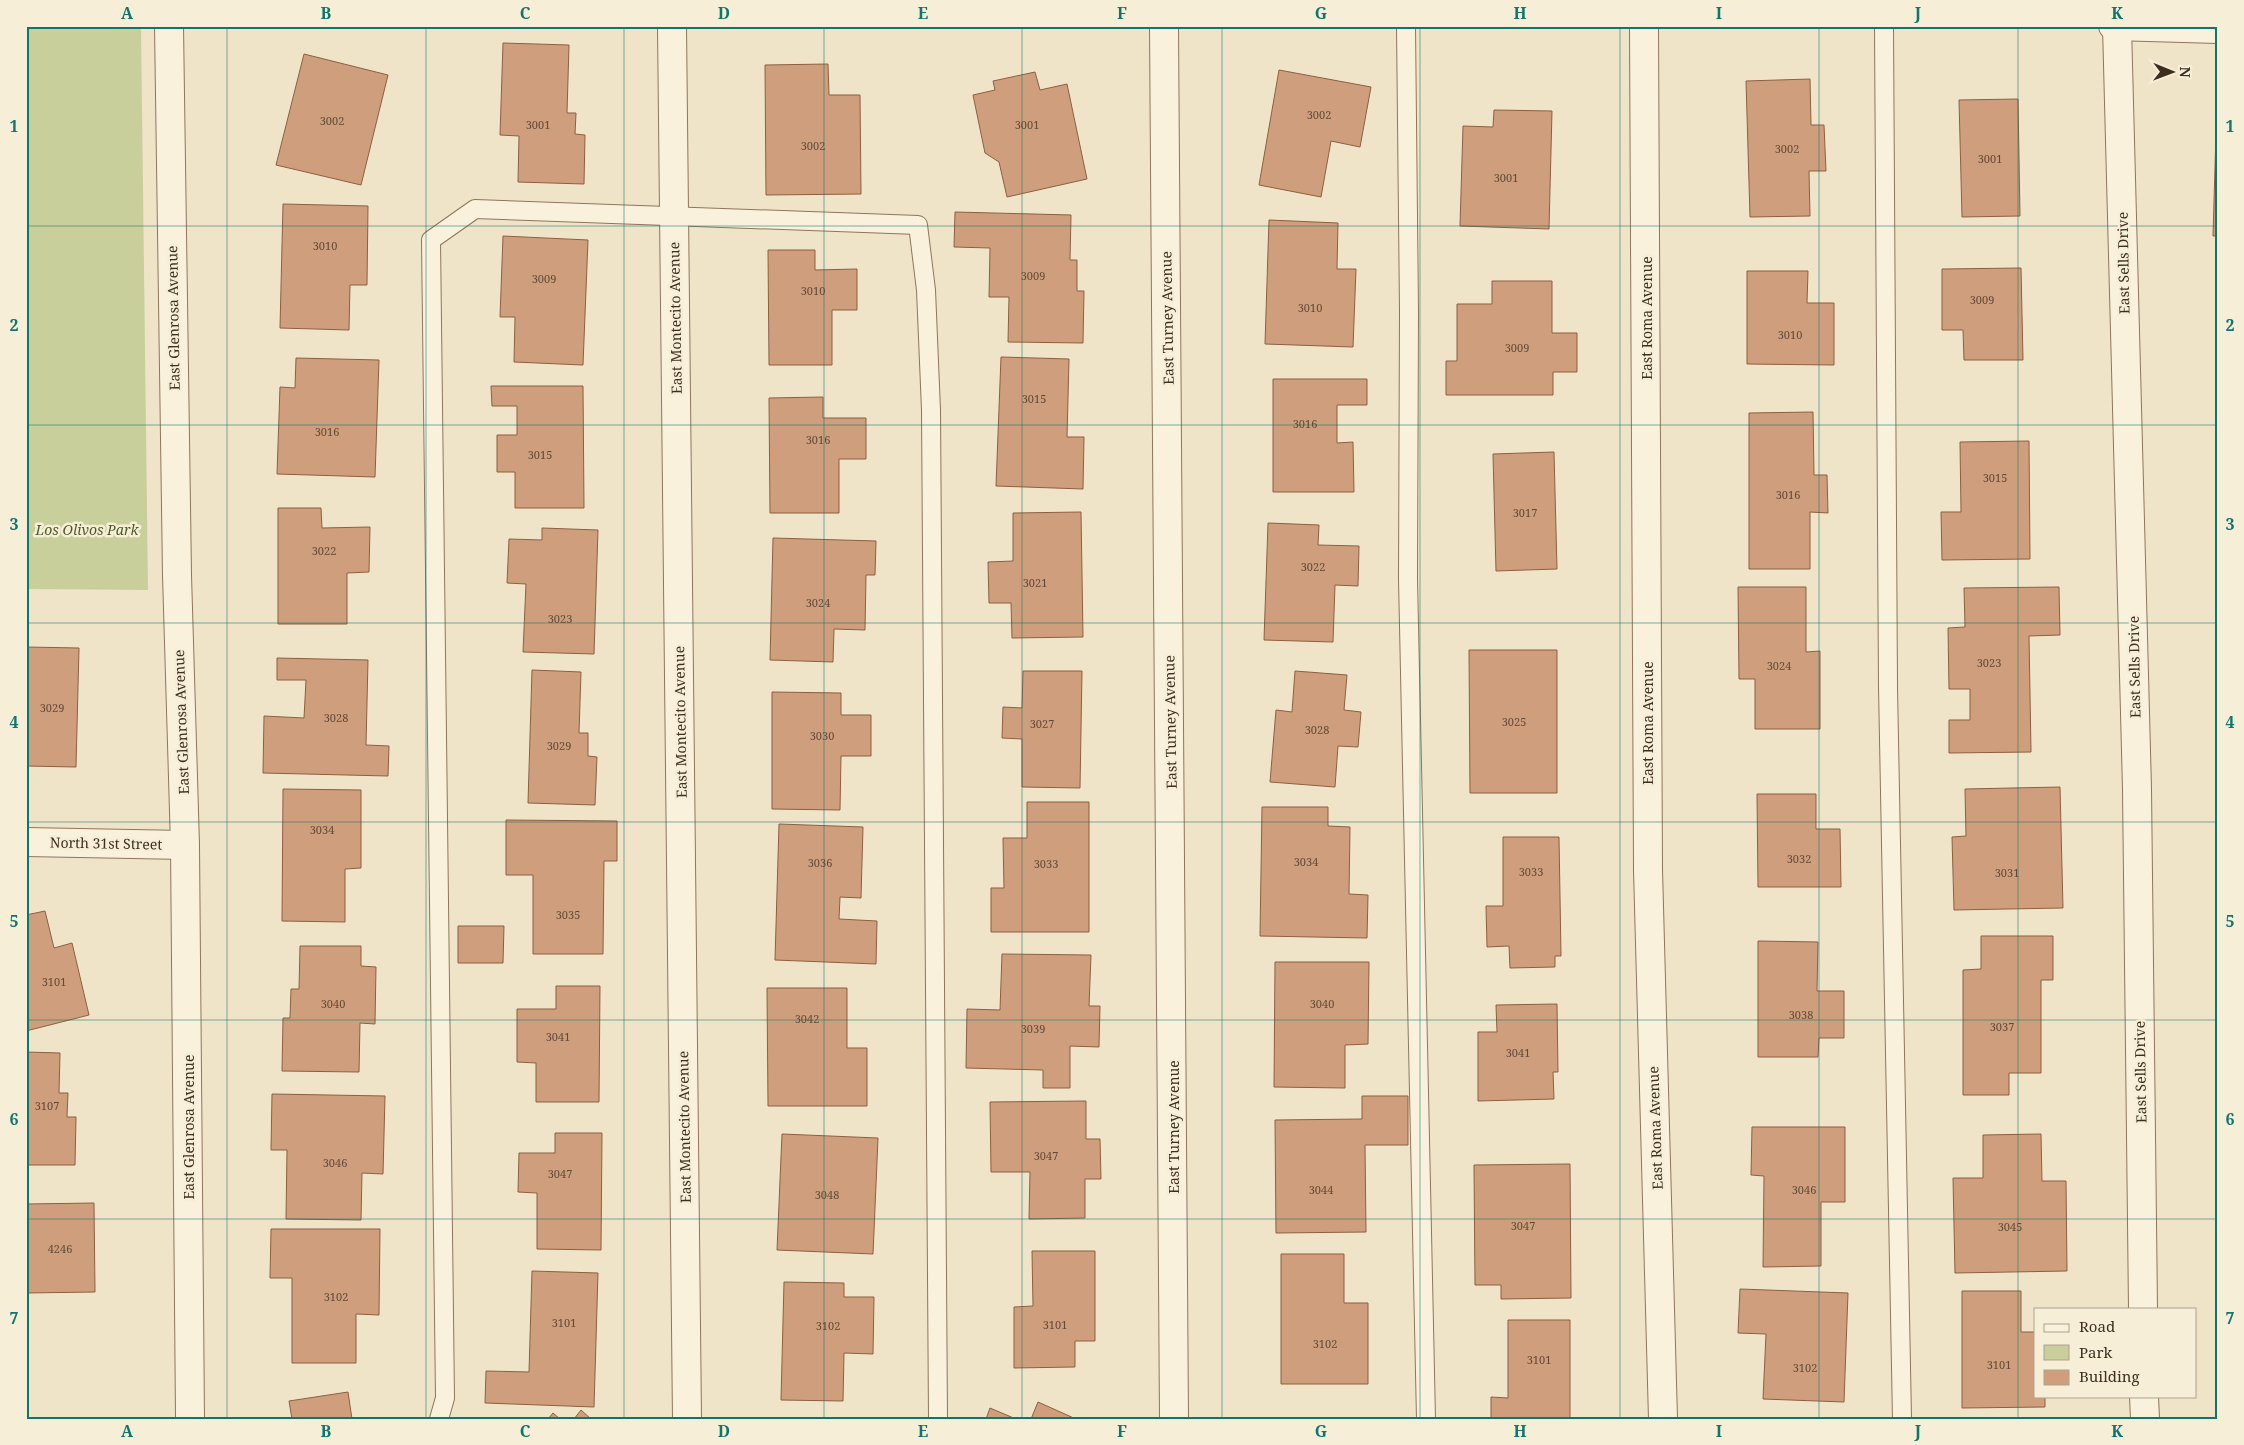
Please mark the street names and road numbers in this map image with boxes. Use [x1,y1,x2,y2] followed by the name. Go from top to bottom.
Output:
[2113,212,2133,314] street label: East Sells Drive
[664,242,686,394] street label: East Montecito Avenue
[162,245,184,391] street label: East Glenrosa Avenue
[1156,251,1178,385] street label: East Turney Avenue
[1637,256,1656,380] street label: East Roma Avenue
[2124,616,2144,718] street label: East Sells Drive
[669,646,691,798] street label: East Montecito Avenue
[169,649,193,795] street label: East Glenrosa Avenue
[1159,655,1181,789] street label: East Turney Avenue
[1638,661,1657,785] street label: East Roma Avenue
[50,833,162,853] street label: North 31st Street
[2130,1021,2150,1123] street label: East Sells Drive
[673,1051,695,1203] street label: East Montecito Avenue
[179,1055,198,1199] street label: East Glenrosa Avenue
[1164,1060,1183,1194] street label: East Turney Avenue
[1643,1066,1667,1190] street label: East Roma Avenue

